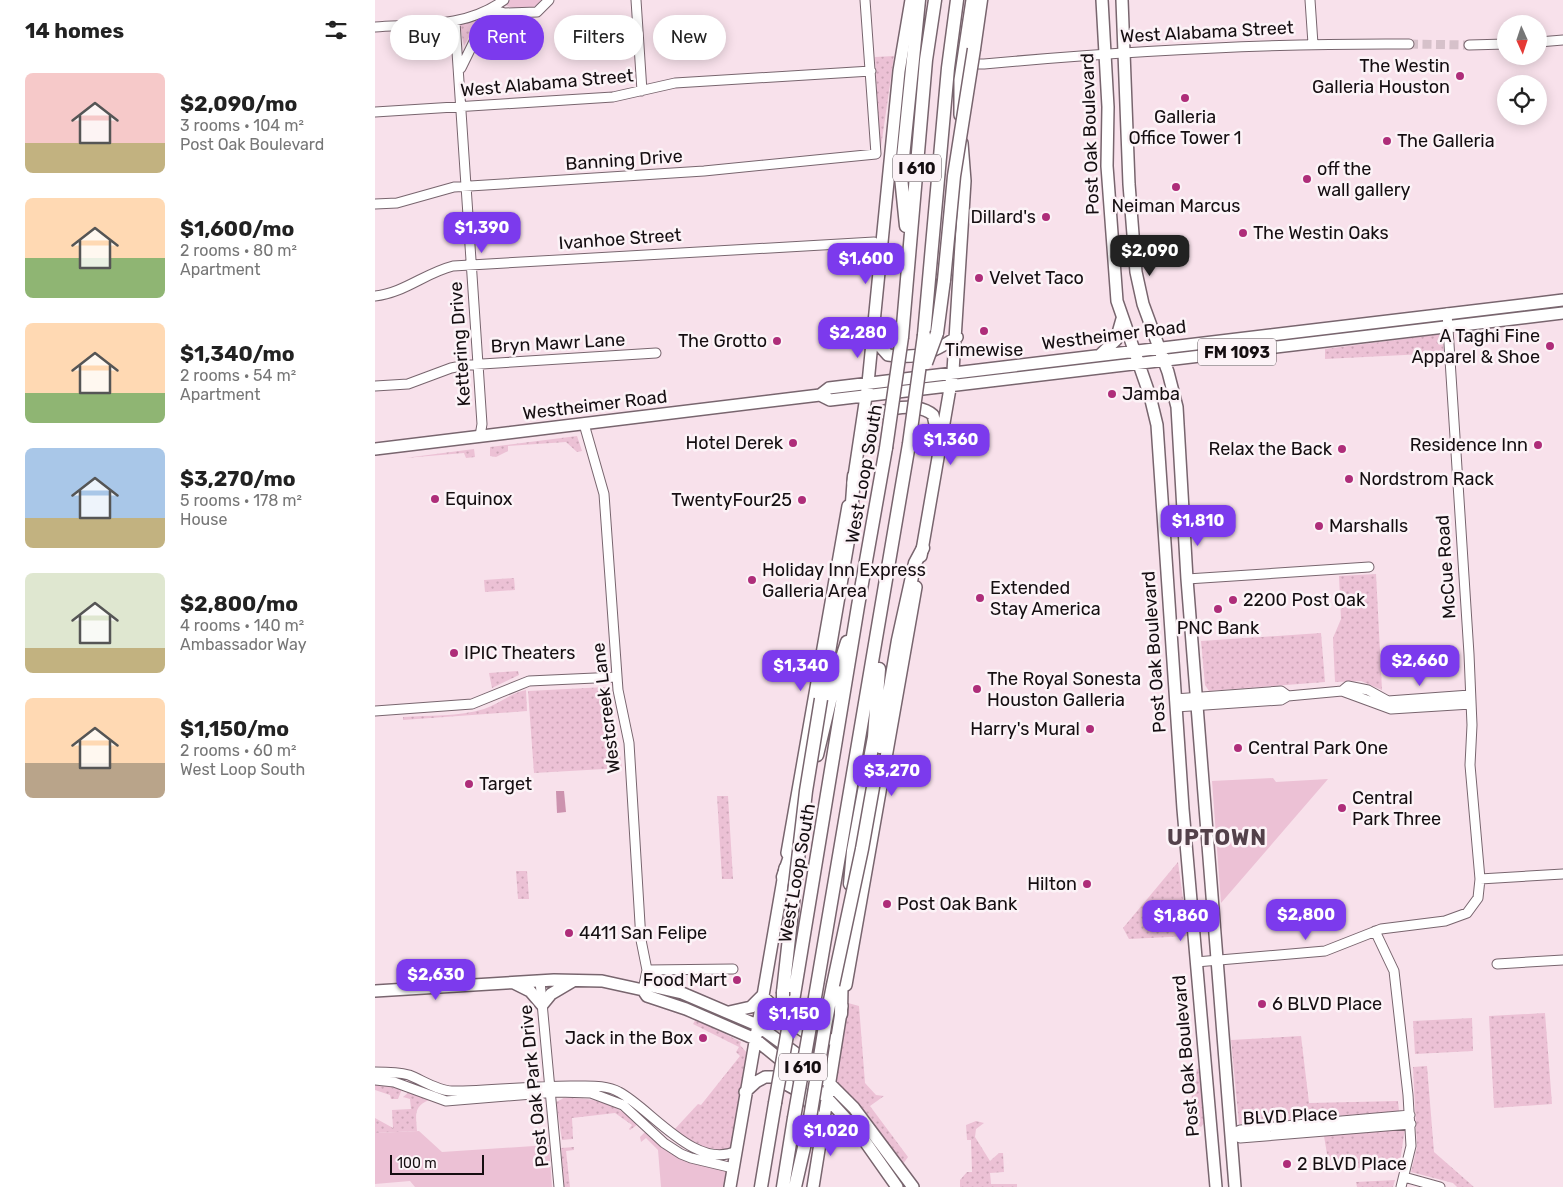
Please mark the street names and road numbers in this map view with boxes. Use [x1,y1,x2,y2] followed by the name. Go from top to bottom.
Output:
[1120,16,1294,48] street label: West Alabama Street
[1076,53,1104,215] street label: Post Oak Boulevard
[460,64,634,102] street label: West Alabama Street
[565,145,683,175] street label: Banning Drive
[893,154,941,182] road number: I 610
[558,224,682,254] street label: Ivanhoe Street
[445,281,475,407] street label: Kettering Drive
[1041,315,1187,355] street label: Westheimer Road
[490,328,626,358] street label: Bryn Mawr Lane
[1198,338,1276,366] road number: FM 1093
[522,385,668,425] street label: Westheimer Road
[841,403,887,545] street label: West Loop South
[1431,514,1461,620] street label: McCue Road
[1137,570,1171,734] street label: Post Oak Boulevard
[587,641,625,775] street label: Westcreek Lane
[774,802,820,944] street label: West Loop South
[1168,974,1204,1138] street label: Post Oak Boulevard
[515,1004,553,1168] street label: Post Oak Park Drive
[779,1054,827,1080] road number: I 610
[1242,1103,1338,1129] street label: BLVD Place

